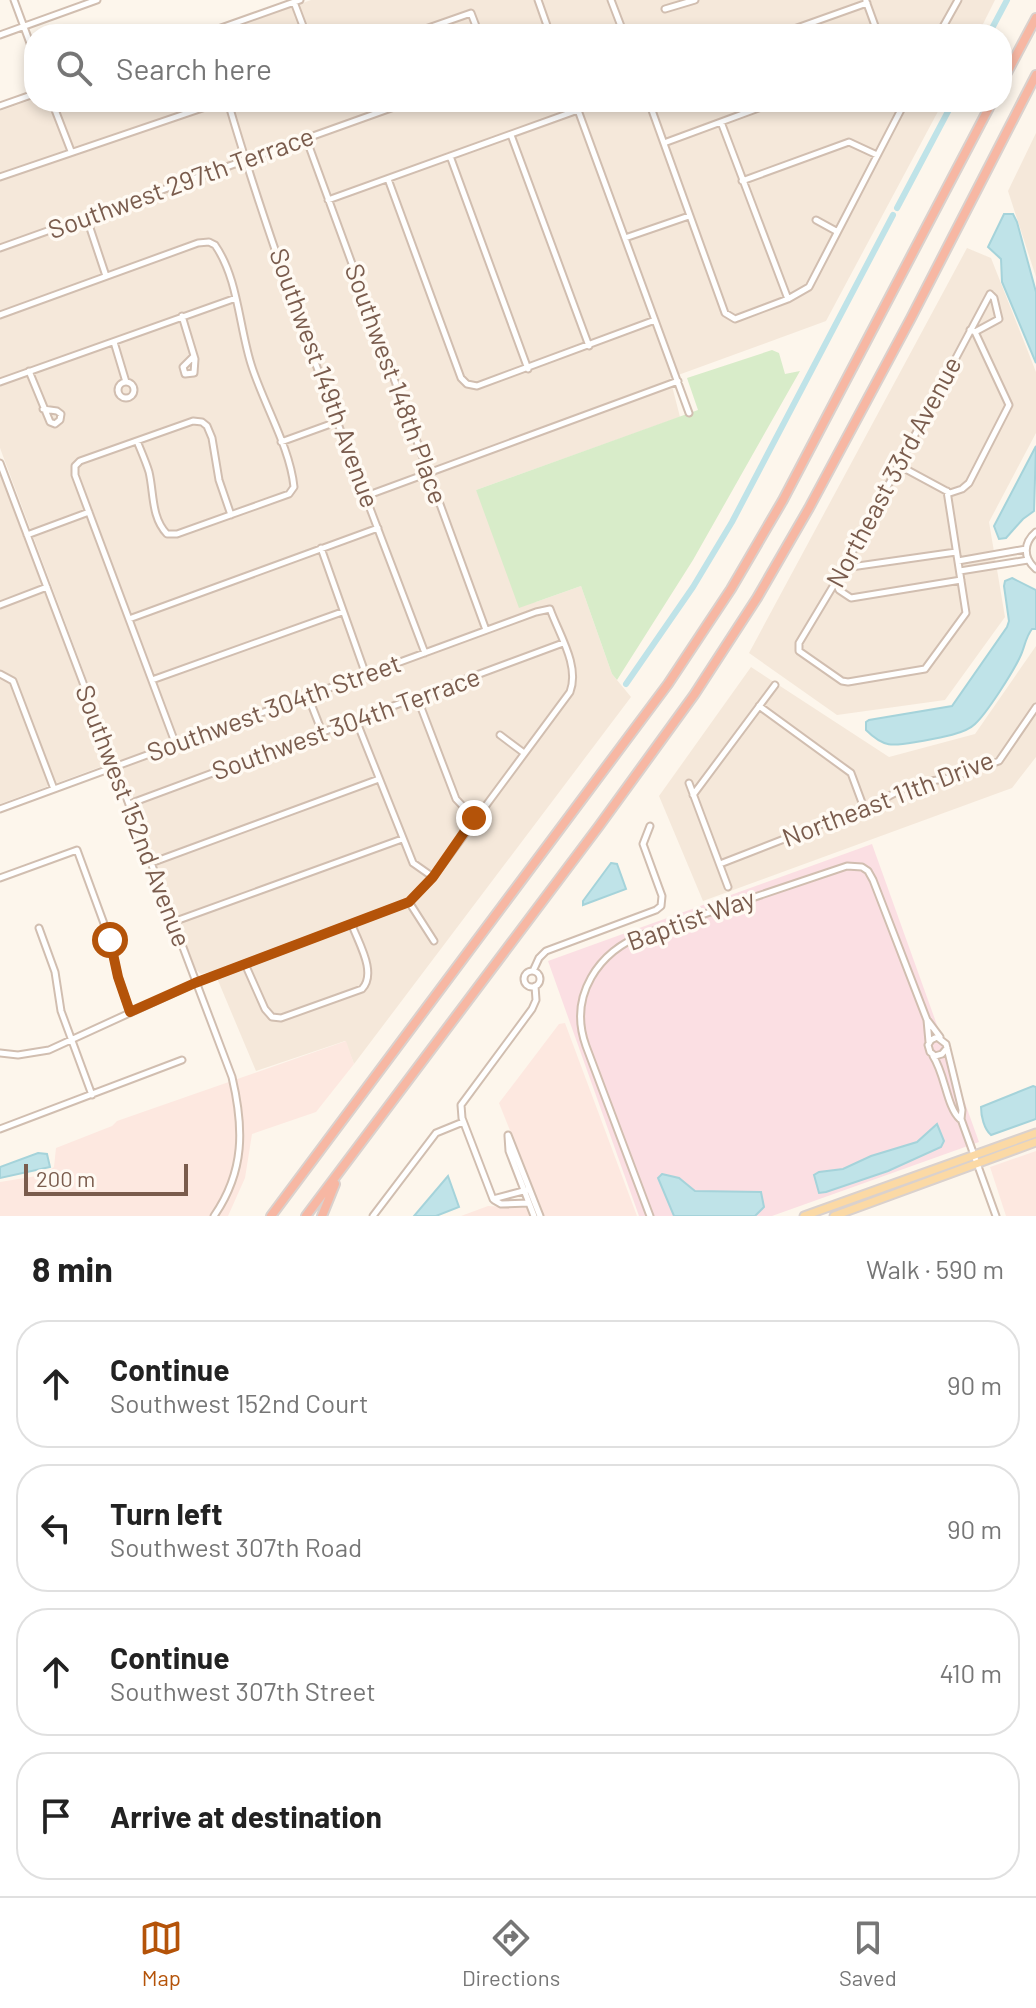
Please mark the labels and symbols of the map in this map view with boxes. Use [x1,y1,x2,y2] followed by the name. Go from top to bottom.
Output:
[43,119,318,244] street label: Southwest 297th Terrace
[264,243,387,511] street label: Southwest 149th Avenue
[340,259,455,508] street label: Southwest 148th Place
[819,350,967,592] street label: Northeast 33rd Avenue
[142,646,405,767] street label: Southwest 304th Street
[207,660,484,786] street label: Southwest 304th Terrace
[70,680,199,951] street label: Southwest 152nd Avenue
[777,743,998,852] street label: Northeast 11th Drive
[456,800,492,836] route end
[622,881,759,956] street label: Baptist Way
[92,922,128,958] route start
[24,1160,188,1196] scale bar

